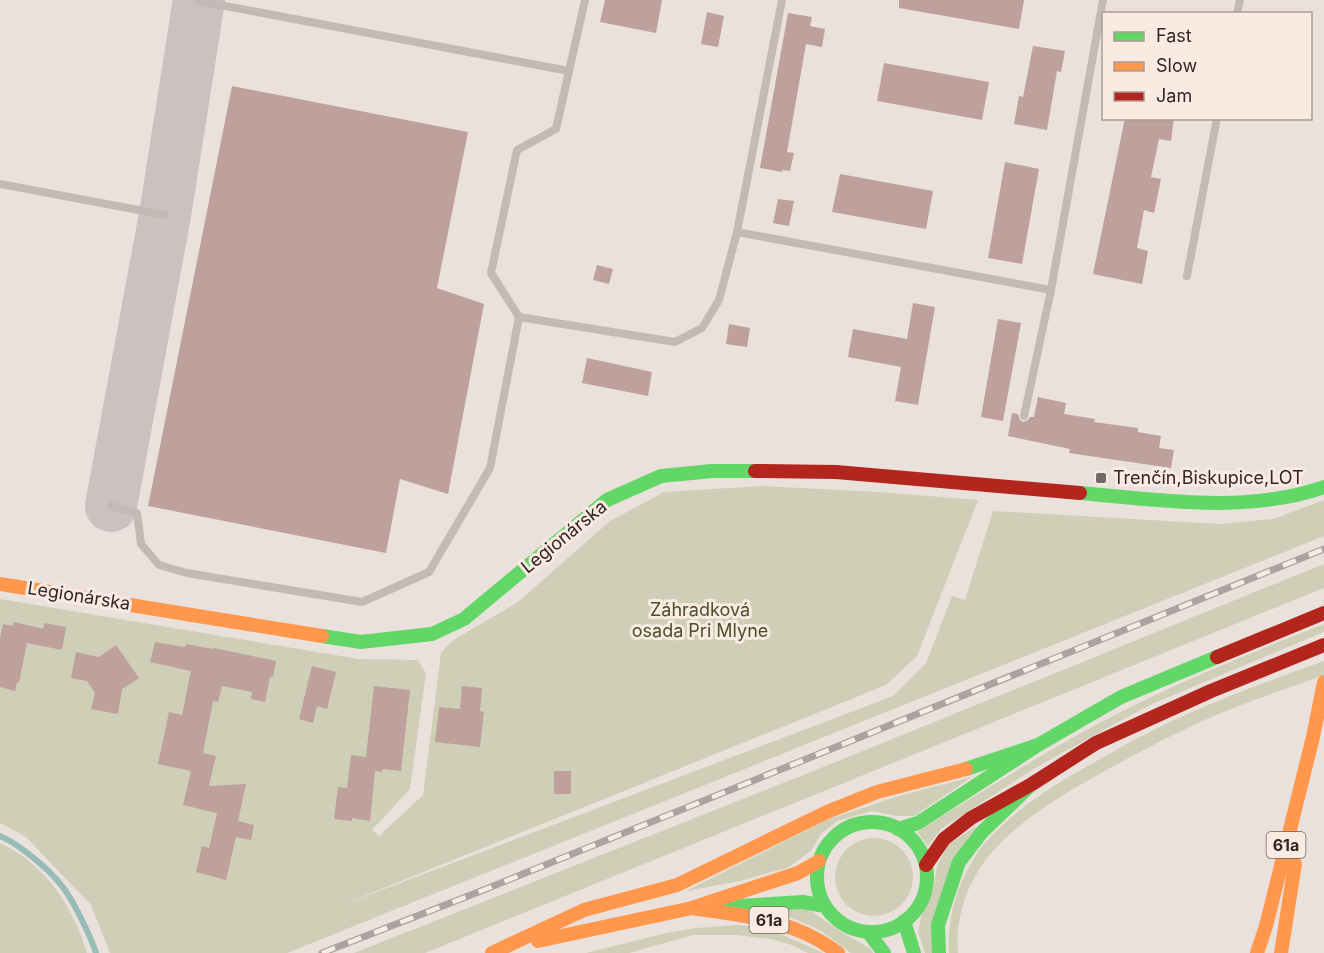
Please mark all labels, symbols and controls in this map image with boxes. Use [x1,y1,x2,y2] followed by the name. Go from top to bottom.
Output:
[1102,12,1312,120] legend
[1156,25,1192,46] text: Fast
[1156,55,1197,76] text: Slow
[1156,85,1192,106] text: Jam
[1113,467,1304,488] place label: Trenčín,Biskupice,LOT
[1094,471,1108,485] marker: Trenčín,Biskupice,LOT
[517,496,611,577] street label: Legionárska
[26,577,132,614] street label: Legionárska
[632,599,768,641] park label: Záhradková osada Pri Mlyne
[1266,832,1306,858] road number: 61a
[750,907,788,933] road number: 61a

